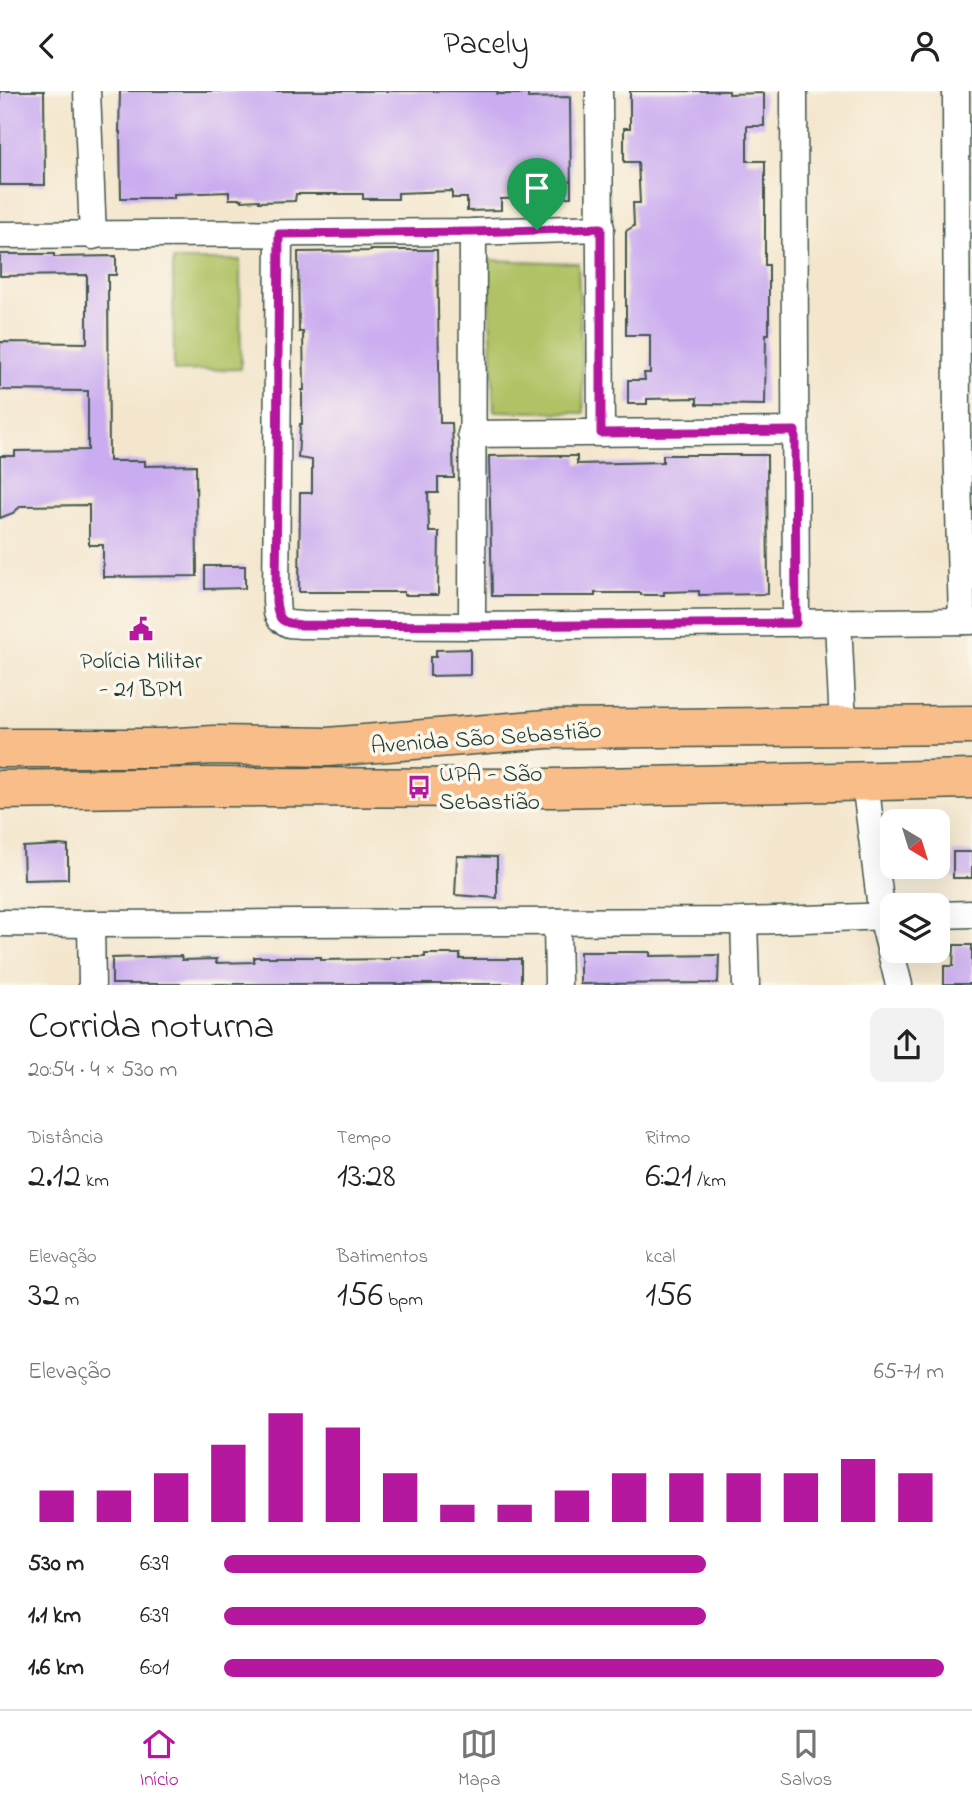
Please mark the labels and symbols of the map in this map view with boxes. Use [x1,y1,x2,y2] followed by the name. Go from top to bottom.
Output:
[507,158,567,230] pin
[127,615,155,643] public building icon: Polícia Militar - 21 BPM
[80,645,203,708] place label: Polícia Militar - 21 BPM
[370,714,603,765] street label: Avenida São Sebastião
[439,758,542,821] place label: UPA - São Sebastião
[405,773,433,801] bus stop icon: UPA - São Sebastião
[880,809,950,879] north arrow

